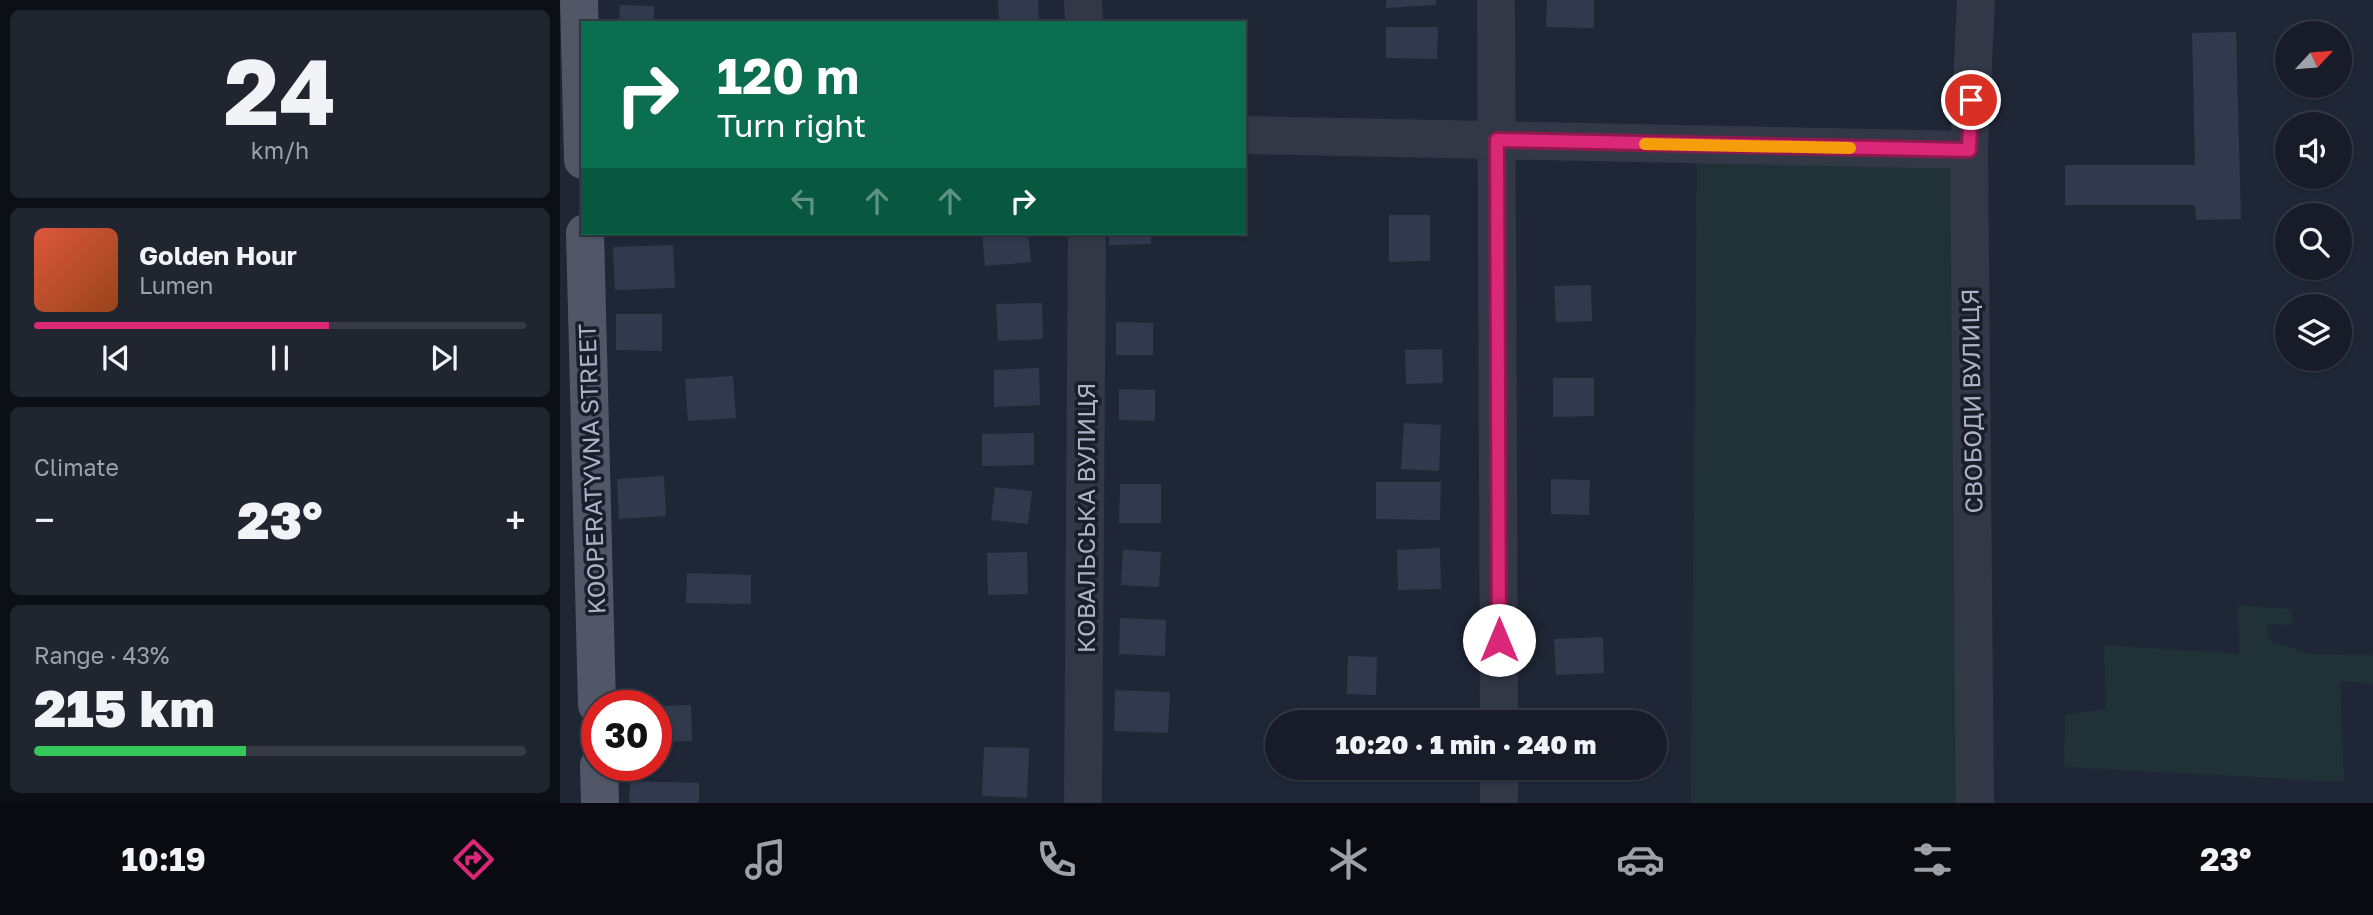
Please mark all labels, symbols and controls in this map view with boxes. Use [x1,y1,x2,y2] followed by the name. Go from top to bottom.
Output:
[2275,21,2352,98] north arrow
[2275,21,2352,371] map controls
[224,36,336,145] text: 24
[717,46,859,105] text: 120 m
[602,49,693,140] icon: right
[1941,70,2001,130] pin
[1952,81,1990,119] icon: arrive
[717,106,866,144] text: Turn right
[2275,112,2352,189] button: sound
[251,136,309,164] text: km/h
[785,182,823,220] icon: left
[858,182,896,220] icon: ahead
[931,182,969,220] icon: ahead
[1004,182,1042,220] icon: right
[2275,203,2352,280] button: search
[139,240,297,271] text: Golden Hour
[139,271,213,299] text: Lumen
[1955,288,1987,514] street label: СВОБОДИ ВУЛИЦЯ
[2275,294,2352,371] button: layers
[571,323,611,615] street label: KOOPERATYVNA STREET
[97,339,135,377] icon: previous
[261,339,299,377] icon: pause
[425,339,463,377] icon: next
[1071,383,1100,653] street label: КОВАЛЬСЬКА ВУЛИЦЯ
[34,453,119,481] text: Climate
[237,488,323,550] text: 23°
[34,497,55,542] text: −
[505,497,526,542] text: +
[1462,603,1536,677] position arrow
[34,641,169,669] text: Range · 43%
[34,676,215,738] text: 215 km
[581,690,672,781] speed limit sign: 30
[1336,729,1596,760] text: 10:20 · 1 min · 240 m
[449,835,498,884] icon: directions
[741,835,790,884] icon: music
[1032,835,1081,884] icon: phone
[1324,835,1373,884] icon: climate
[1616,835,1665,884] icon: car
[1908,835,1957,884] icon: filters
[121,840,206,878] text: 10:19
[2200,840,2252,878] text: 23°

